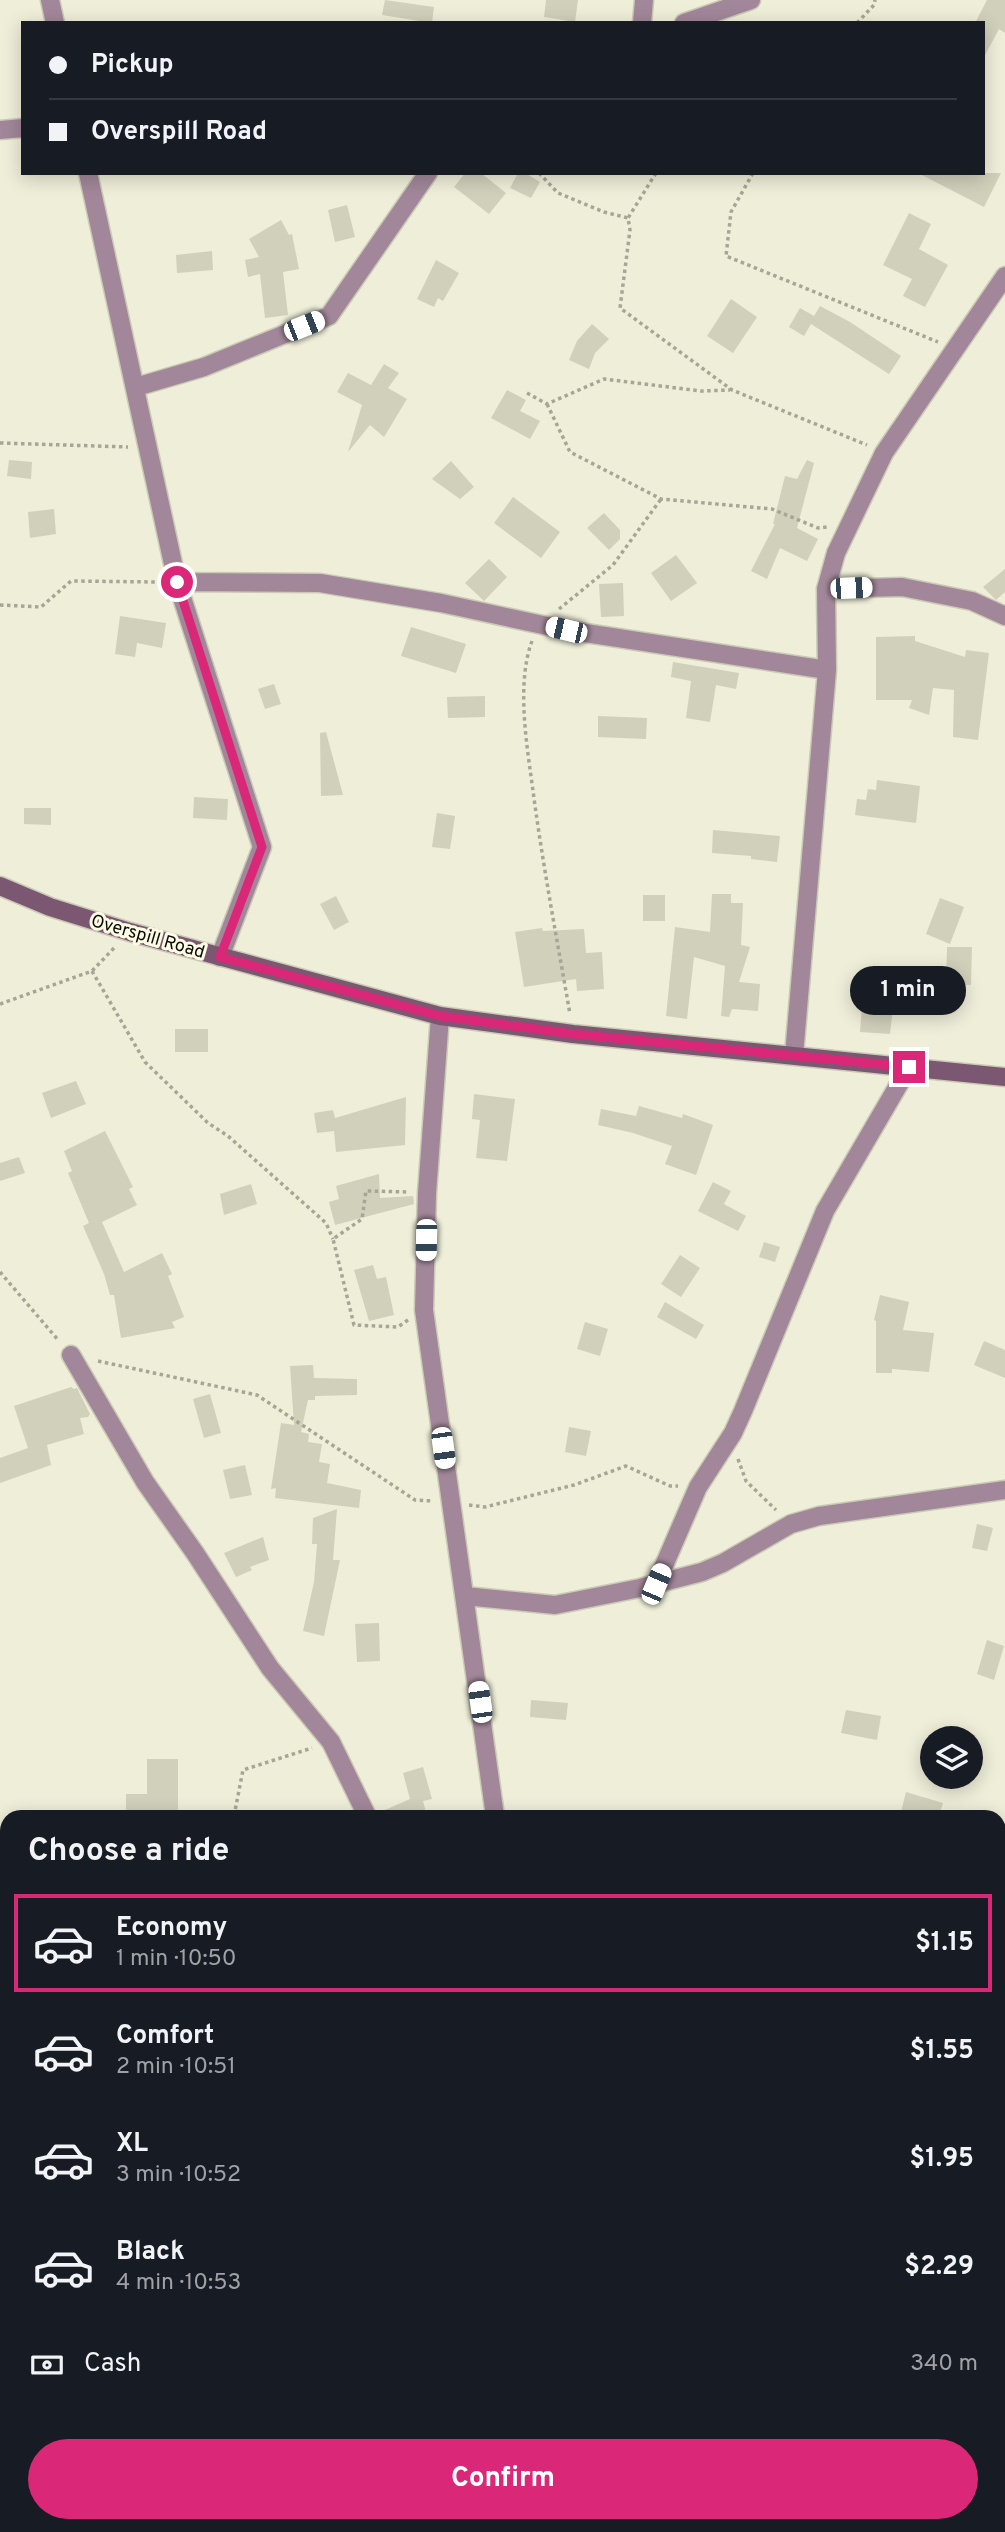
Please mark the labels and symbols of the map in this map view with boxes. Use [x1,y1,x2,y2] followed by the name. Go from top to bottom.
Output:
[281,308,328,344] car
[161,566,193,598] route start
[830,577,873,599] car
[544,615,589,645] car
[88,910,207,965] street label: Overspill Road
[851,965,967,1014] callout: 1 min
[893,1051,925,1083] route end
[416,1219,437,1261] car
[430,1426,457,1470] car
[639,1561,674,1607] car
[467,1680,494,1724] car

